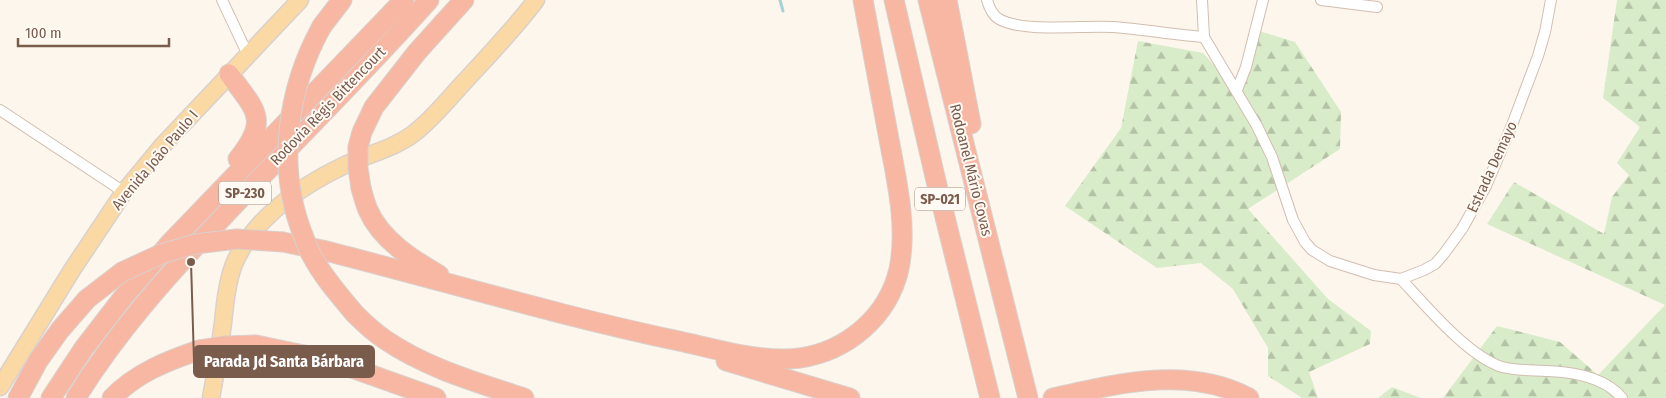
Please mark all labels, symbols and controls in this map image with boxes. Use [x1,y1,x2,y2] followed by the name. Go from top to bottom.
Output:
[18,15,169,47] scale bar
[25,24,62,42] text: 100 m
[267,43,389,169] street label: Rodovia Régis Bittencourt
[946,102,996,238] street label: Rodoanel Mário Covas
[108,106,202,214] street label: Avenida João Paulo I
[1463,118,1521,215] street label: Estrada Demayo
[219,182,271,204] road number: SP-230
[915,188,965,210] road number: SP-021
[194,346,374,377] callout: Parada Jd Santa Bárbara
[204,352,364,371] text: Parada Jd Santa Bárbara

